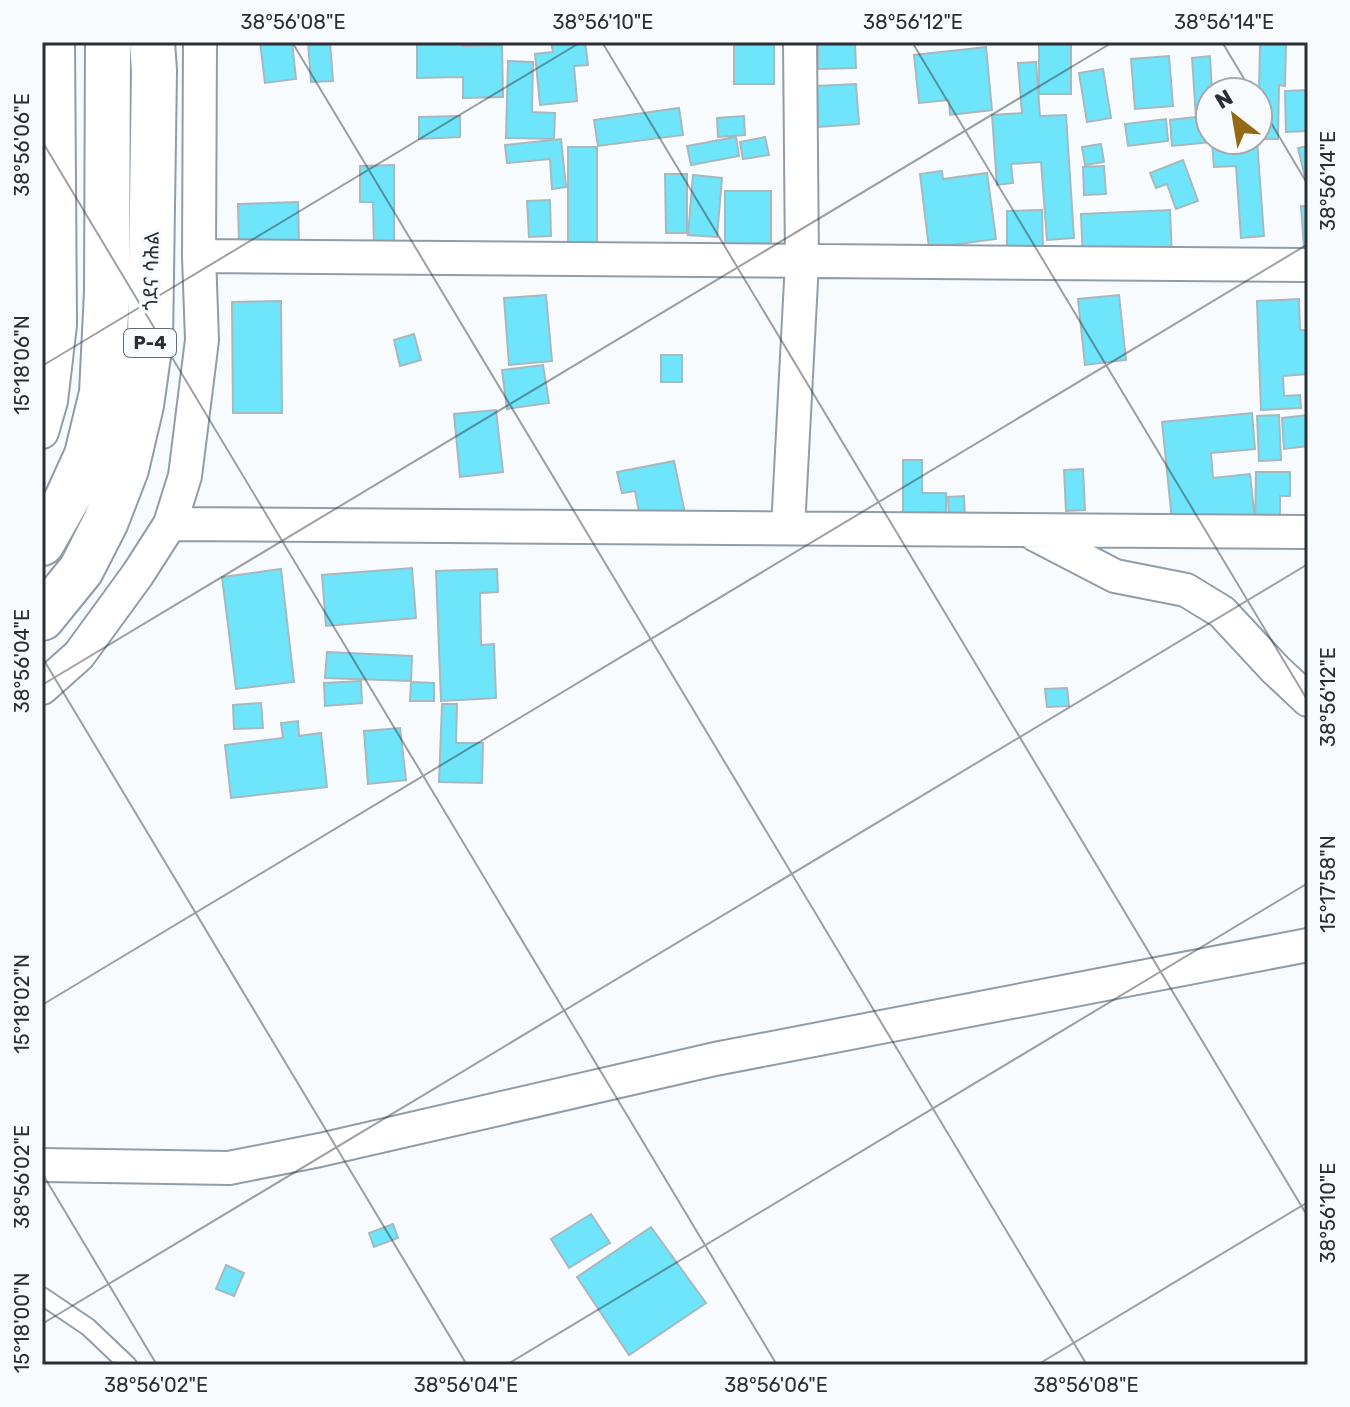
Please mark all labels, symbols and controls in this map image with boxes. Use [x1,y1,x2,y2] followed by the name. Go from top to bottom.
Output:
[240,10,346,34] text: 38°56'08"E
[553,10,653,34] text: 38°56'10"E
[863,10,963,34] text: 38°56'12"E
[1174,10,1274,34] text: 38°56'14"E
[1194,76,1274,156] north arrow
[1210,84,1238,115] text: N
[10,93,34,197] text: 38°56'06"E
[1316,131,1340,231] text: 38°56'14"E
[138,231,164,311] street label: ጎደና ሳሕል
[10,315,34,415] text: 15°18'06"N
[124,329,176,357] road number: P-4
[10,609,34,713] text: 38°56'04"E
[1316,647,1340,747] text: 38°56'12"E
[1316,835,1340,933] text: 15°17'58"N
[10,954,34,1054] text: 15°18'02"N
[10,1125,34,1229] text: 38°56'02"E
[1316,1163,1340,1263] text: 38°56'10"E
[10,1273,34,1373] text: 15°18'00"N
[104,1373,208,1397] text: 38°56'02"E
[414,1373,518,1397] text: 38°56'04"E
[724,1373,828,1397] text: 38°56'06"E
[1033,1373,1139,1397] text: 38°56'08"E

